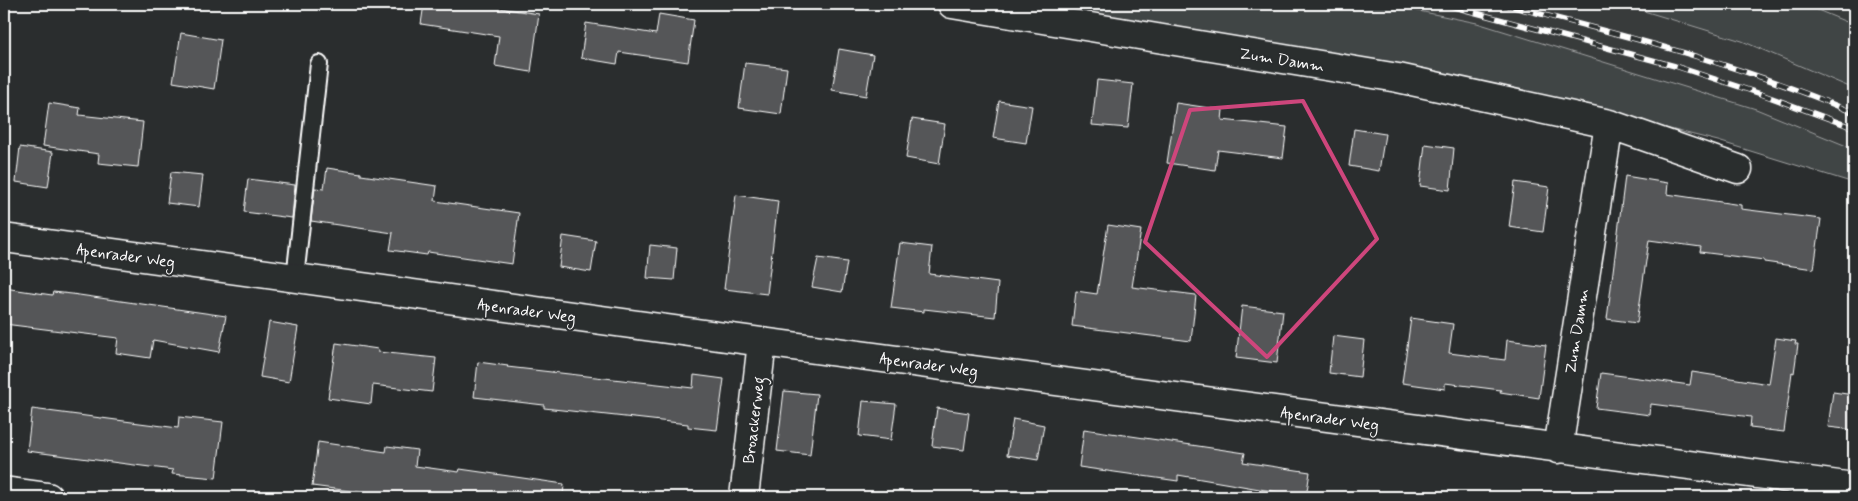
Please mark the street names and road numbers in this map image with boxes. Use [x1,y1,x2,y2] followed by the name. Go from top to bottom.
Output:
[1238,43,1326,78] street label: Zum Damm
[75,239,176,275] street label: Apenrader Weg
[1560,287,1595,375] street label: Zum Damm
[476,294,577,330] street label: Apenrader Weg
[878,348,979,384] street label: Apenrader Weg
[739,375,771,465] street label: Broackerweg
[1279,402,1380,438] street label: Apenrader Weg

